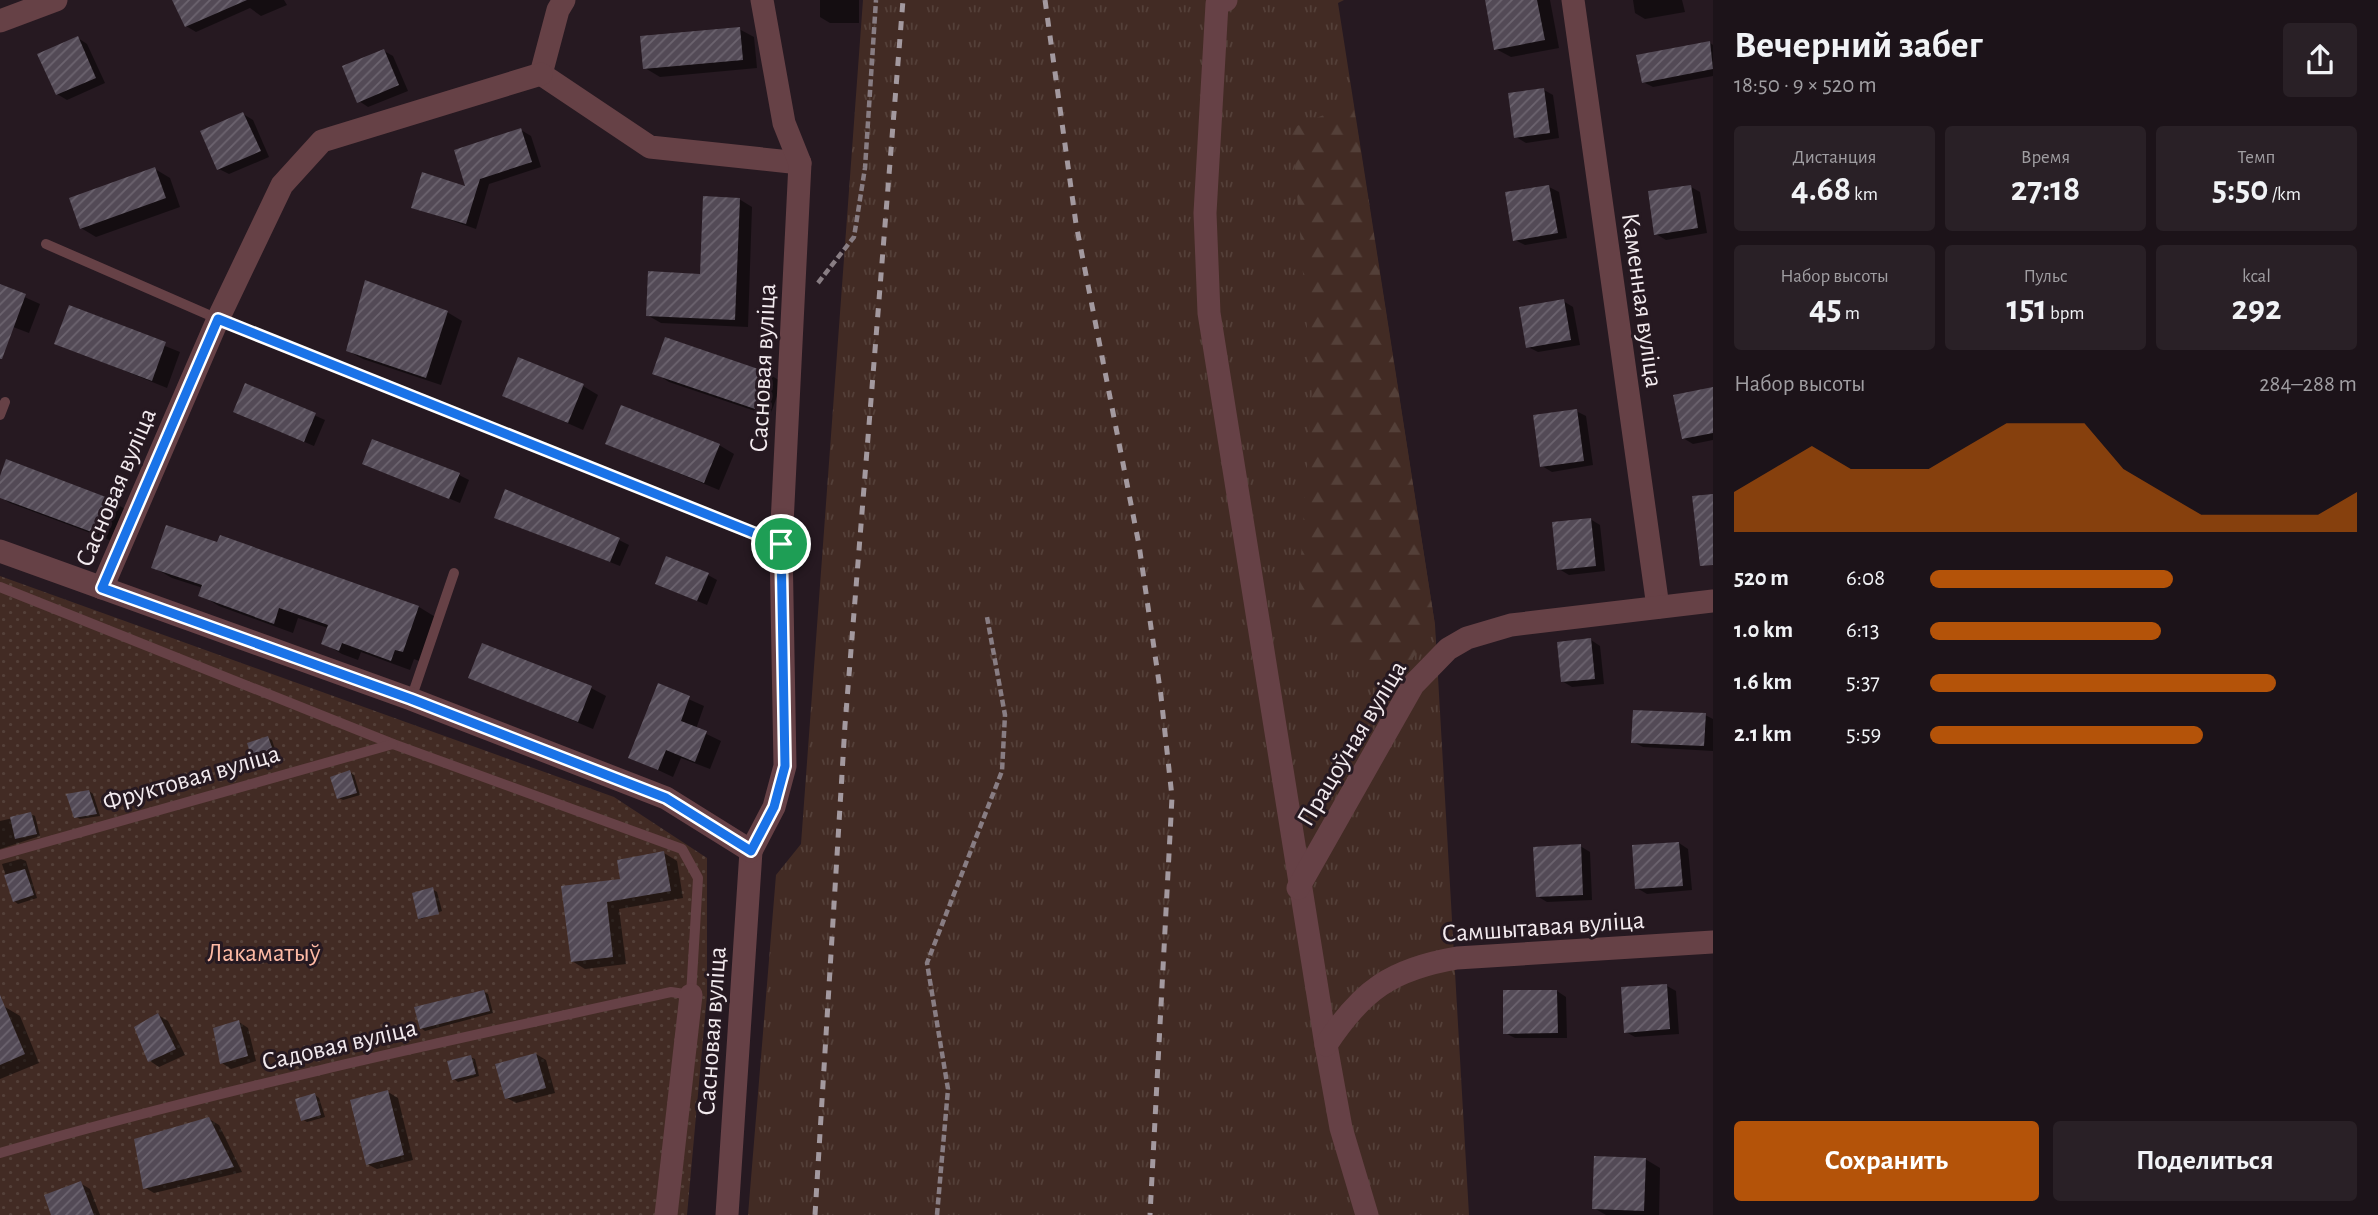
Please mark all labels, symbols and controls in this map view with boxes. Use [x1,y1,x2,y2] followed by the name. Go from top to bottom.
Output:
[2283,23,2357,97] button: share
[1734,27,1983,65] text: Вечерний забег
[1734,74,1877,97] text: 18:50 · 9 × 520 m
[1793,148,1877,167] text: Дистанция
[2021,148,2070,167] text: Время
[2238,148,2275,167] text: Темп
[1791,172,1851,207] text: 4.68
[2011,172,2080,207] text: 27:18
[2212,172,2269,207] text: 5:50
[1851,185,1878,204] text: km
[2269,185,2301,204] text: /km
[1617,211,1667,389] street label: Каменная вуліца
[1780,267,1889,286] text: Набор высоты
[2023,267,2068,286] text: Пульс
[2242,267,2271,286] text: kcal
[746,283,780,453] street label: Сасновая вуліца
[1809,291,1842,326] text: 45
[2007,291,2047,326] text: 151
[2232,291,2281,326] text: 292
[1842,304,1860,323] text: m
[2047,304,2084,323] text: bpm
[1734,373,1866,396] text: Набор высоты
[2259,373,2357,396] text: 284–288 m
[71,404,161,570] street label: Сасновая вуліца
[751,514,811,574] pin
[762,525,800,563] icon: arrive
[1734,567,1789,590] text: 520 m
[1846,567,1885,590] text: 6:08
[1734,619,1793,642] text: 1.0 km
[1846,619,1879,642] text: 6:13
[1292,656,1411,831] street label: Працоўная вуліца
[1734,671,1792,694] text: 1.6 km
[1846,671,1880,694] text: 5:37
[1734,723,1792,746] text: 2.1 km
[1846,723,1881,746] text: 5:59
[100,740,283,816] street label: Фруктовая вуліца
[1441,907,1646,947] street label: Самшытавая вуліца
[207,940,321,966] park label: Лакаматыў
[693,946,731,1117] street label: Сасновая вуліца
[259,1014,419,1075] street label: Садовая вуліца
[1734,1121,2039,1201] button: Сохранить
[2053,1121,2357,1201] button: Поделиться

